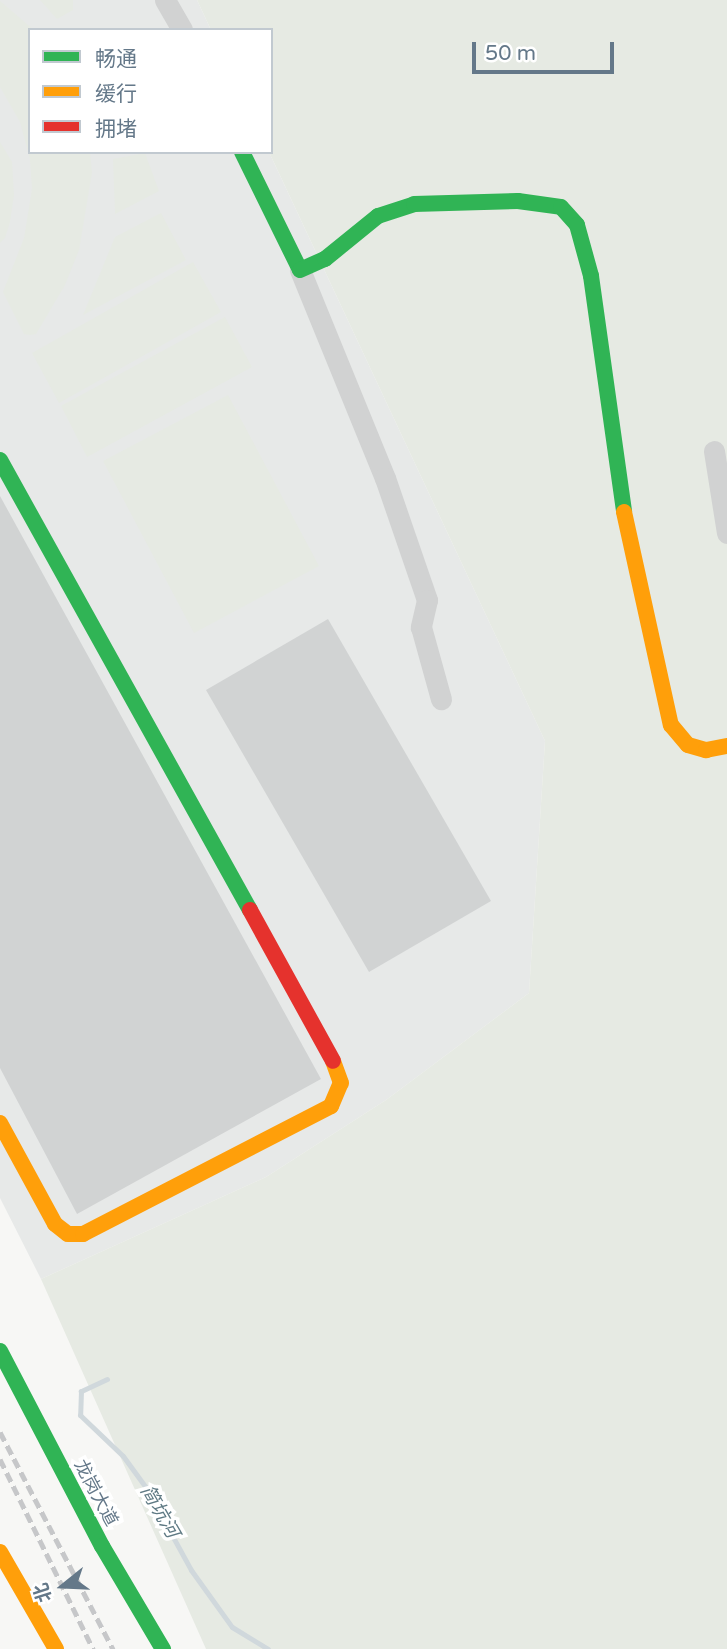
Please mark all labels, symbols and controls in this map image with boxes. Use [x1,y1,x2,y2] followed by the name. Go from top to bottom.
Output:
[28,28,273,154] legend
[475,28,617,72] scale bar
[485,41,536,66] text: 50 m
[95,47,137,72] text: 畅通
[95,82,137,107] text: 缓行
[95,117,137,142] text: 拥堵
[70,1456,122,1530] street label: 龙岗大道
[135,1482,183,1542] water label: 简坑河
[28,1551,98,1621] north arrow
[30,1580,56,1605] text: 北

